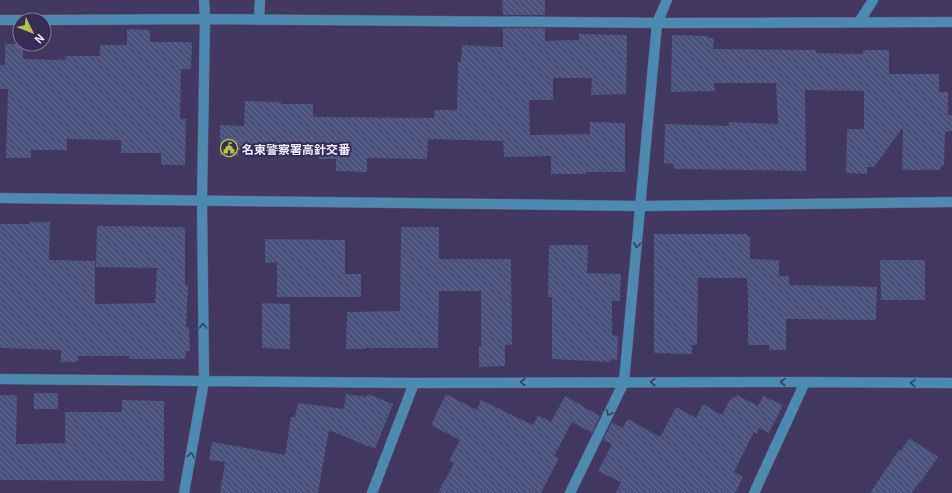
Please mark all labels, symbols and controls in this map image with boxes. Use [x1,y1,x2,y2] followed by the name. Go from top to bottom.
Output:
[12,12,52,52] north arrow
[31,31,49,48] text: N
[219,138,239,158] public building icon: 名東警察署高針交番
[242,140,351,157] place label: 名東警察署高針交番
[633,242,642,248] one-way arrow
[199,323,207,329] one-way arrow
[520,378,526,386] one-way arrow
[650,378,656,386] one-way arrow
[780,378,786,386] one-way arrow
[910,379,916,387] one-way arrow
[606,409,614,416] one-way arrow
[186,452,194,458] one-way arrow

